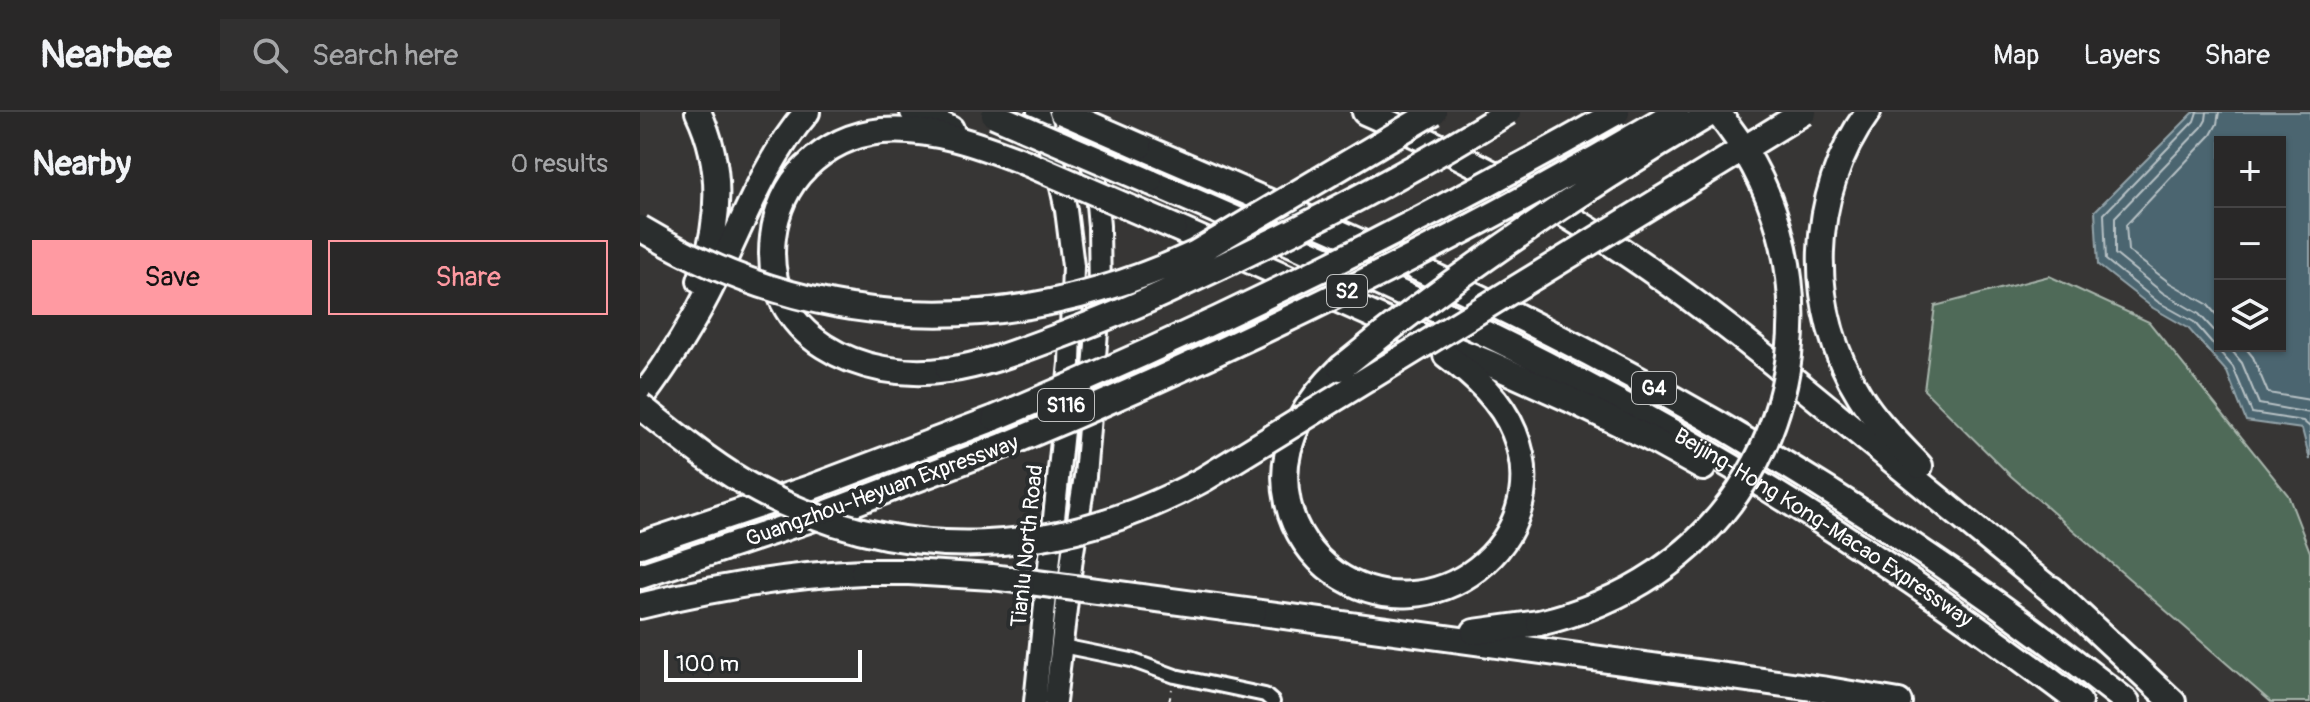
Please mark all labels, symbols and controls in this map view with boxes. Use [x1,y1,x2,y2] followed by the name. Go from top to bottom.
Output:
[220,19,780,91] search box
[40,31,172,79] text: Nearbee
[248,33,292,77] icon: search
[312,37,458,74] text: Search here
[1993,38,2039,73] text: Map
[2083,38,2160,73] text: Layers
[2204,38,2270,73] text: Share
[2214,136,2286,352] map controls
[2214,136,2286,208] button: +
[32,143,131,186] text: Nearby
[511,148,608,180] text: 0 results
[2214,208,2286,280] button: −
[32,240,312,315] button: Save
[328,240,608,315] button: Share
[1327,275,1367,307] road number: S2
[2214,280,2286,352] button: layers
[1632,372,1676,404] road number: G4
[1038,389,1094,421] road number: S116
[1669,422,1978,634] street label: Beijing-Hong Kong-Macao Expressway
[742,429,1022,553] street label: Guangzhou-Heyuan Expressway
[1005,463,1049,629] street label: Tianlu North Road
[664,646,862,682] scale bar
[676,650,739,678] text: 100 m

